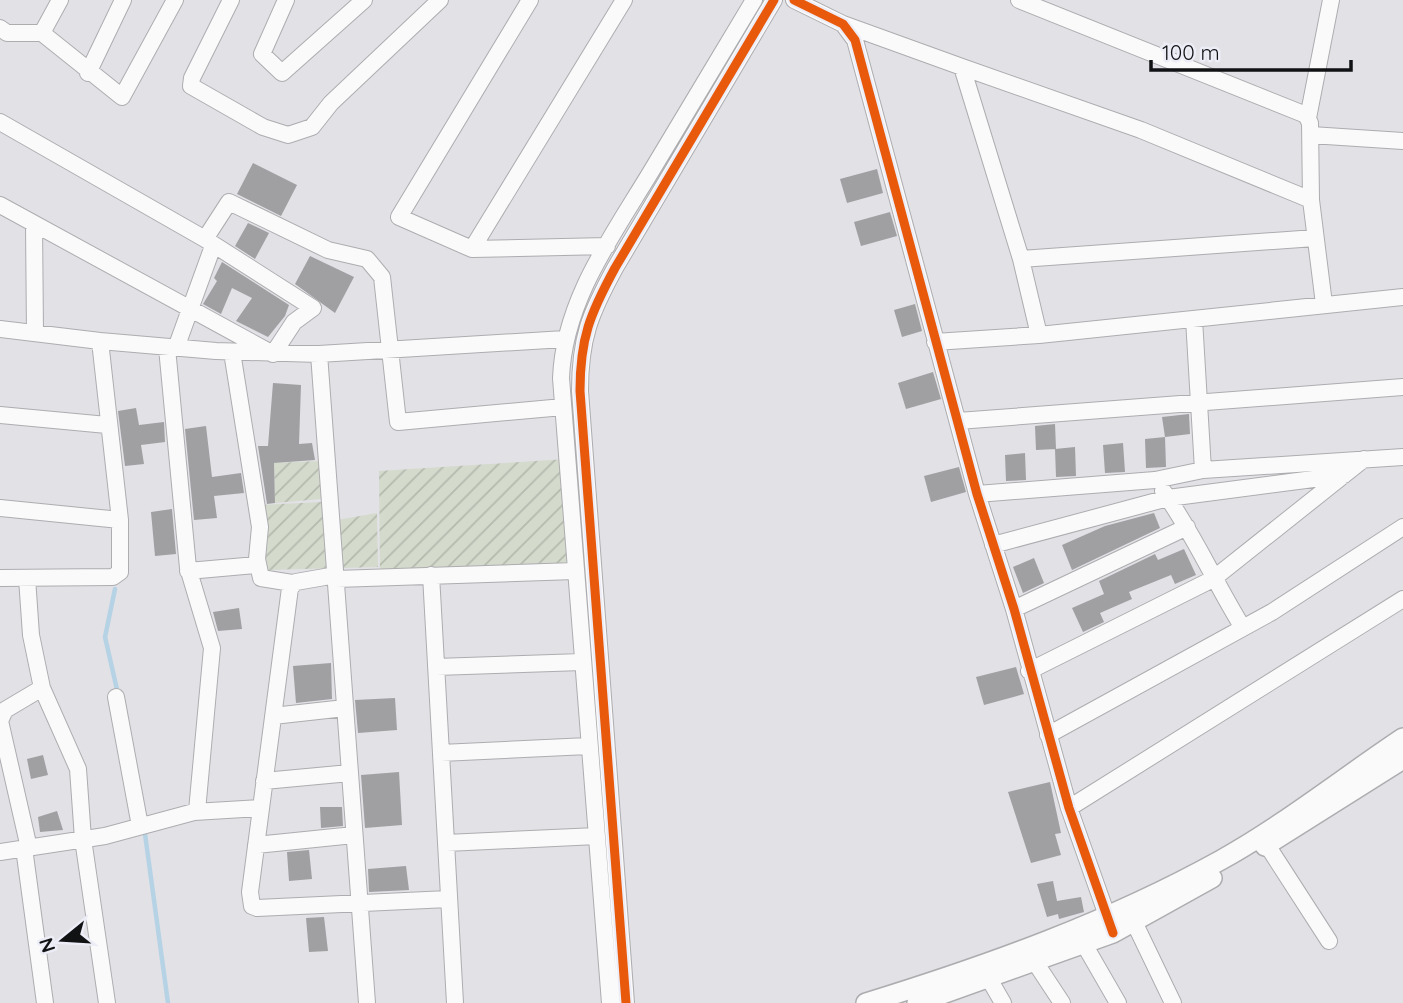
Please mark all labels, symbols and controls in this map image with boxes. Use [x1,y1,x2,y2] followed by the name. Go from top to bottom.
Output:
[1151,28,1350,72] scale bar
[1162,39,1220,65] text: 100 m
[28,905,98,975] north arrow
[33,935,60,956] text: N

